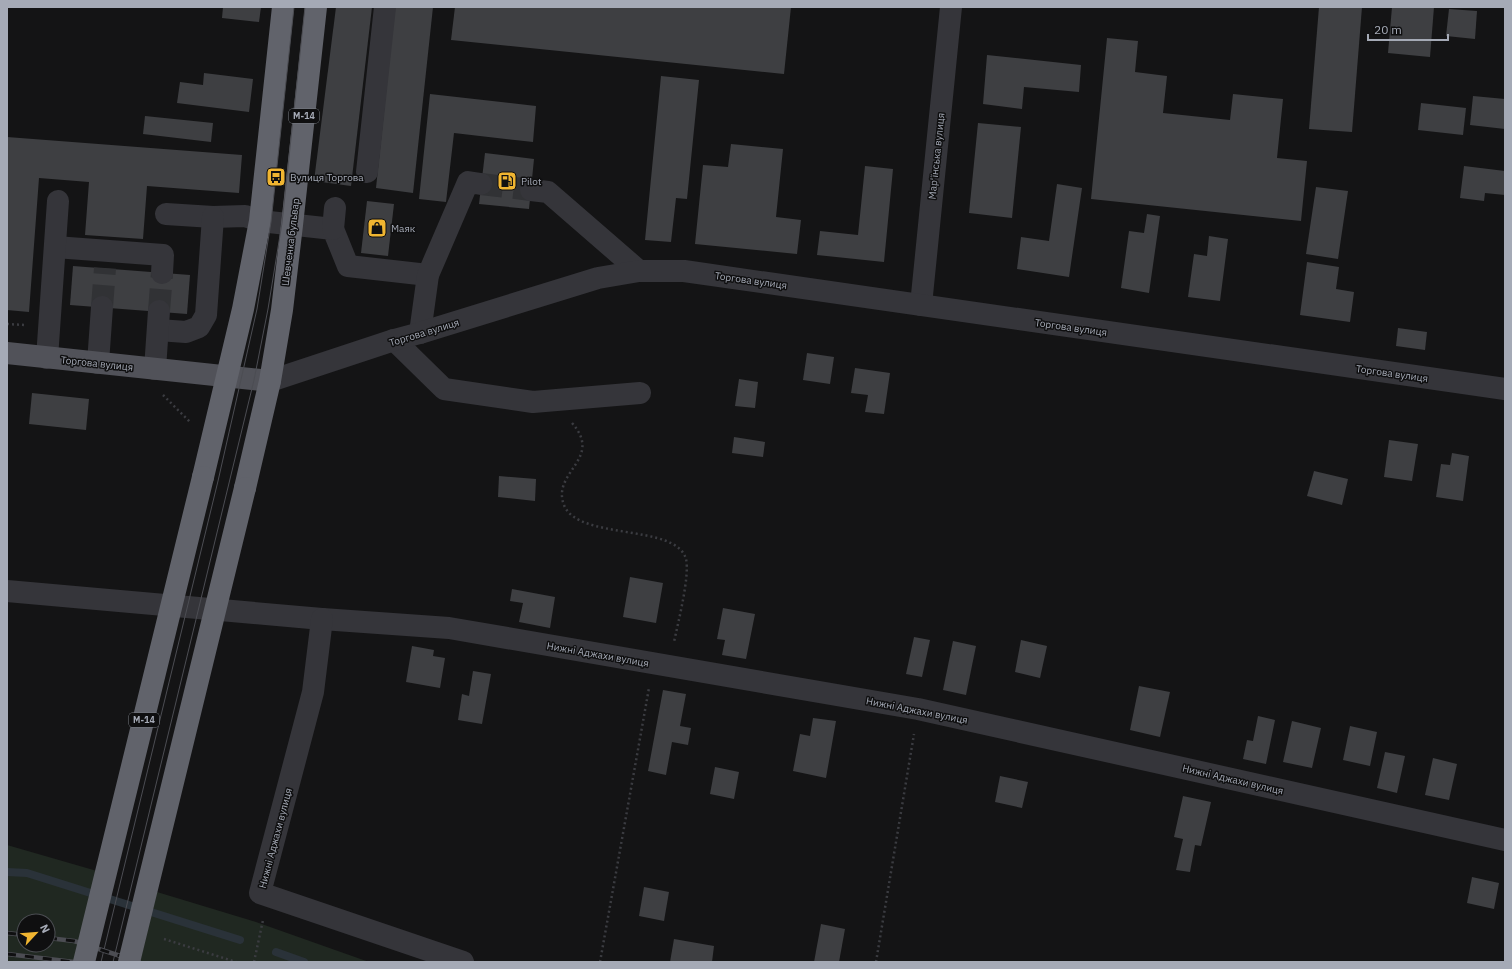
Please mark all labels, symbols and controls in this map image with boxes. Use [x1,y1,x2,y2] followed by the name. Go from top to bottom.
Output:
[1368,16,1448,42] scale bar
[1374,22,1402,37] text: 20 m
[289,109,319,123] road number: М-14
[925,112,948,200] street label: Мар'їнська вулиця
[265,166,287,188] bus stop icon: Вулиця Торгова
[496,170,518,192] fuel station icon: Pilot
[290,171,364,184] place label: Вулиця Торгова
[521,175,542,188] place label: Pilot
[279,197,302,287] street label: Шевченка бульвар
[366,217,388,239] shop icon: Маяк
[391,222,416,235] place label: Маяк
[714,269,788,292] street label: Торгова вулиця
[387,316,461,349] street label: Торгова вулиця
[1034,316,1108,339] street label: Торгова вулиця
[60,353,134,374] street label: Торгова вулиця
[1355,362,1429,385] street label: Торгова вулиця
[546,639,650,670] street label: Нижні Аджахи вулиця
[865,694,969,727] street label: Нижні Аджахи вулиця
[129,713,159,727] road number: М-14
[1181,762,1285,797] street label: Нижні Аджахи вулиця
[256,786,295,890] street label: Нижні Аджахи вулиця
[16,913,56,953] north arrow
[37,922,53,935] text: N

